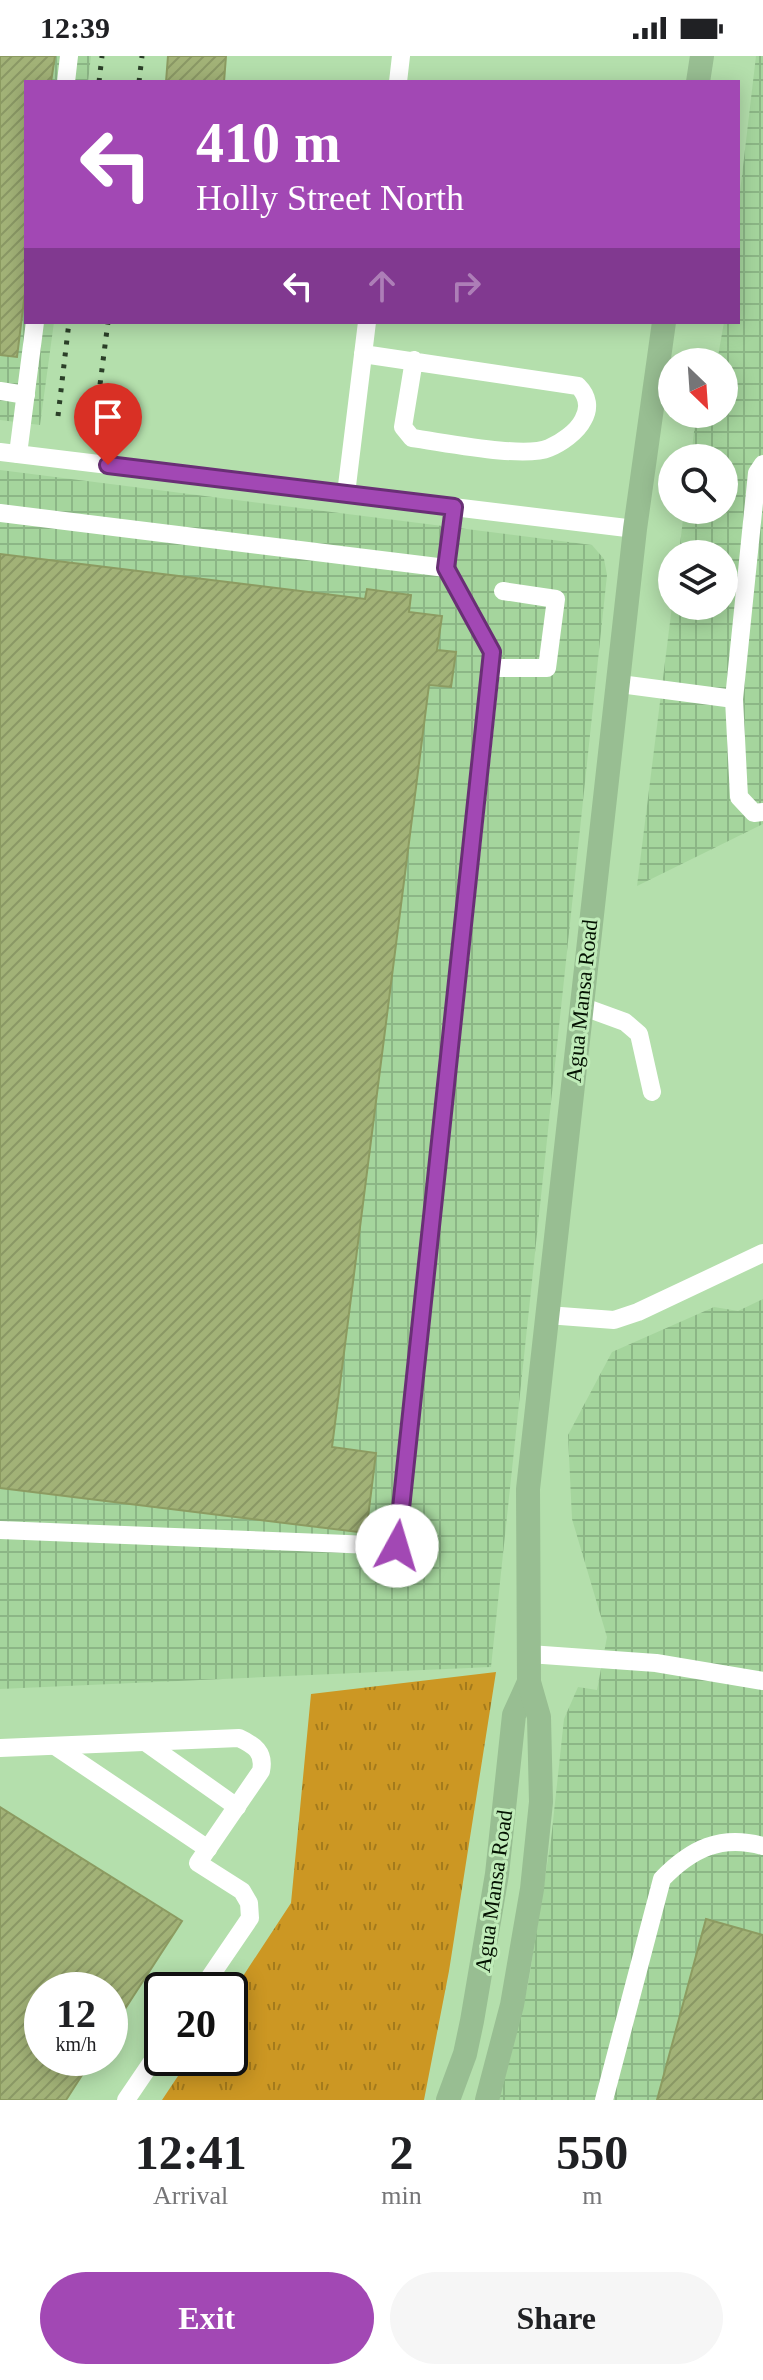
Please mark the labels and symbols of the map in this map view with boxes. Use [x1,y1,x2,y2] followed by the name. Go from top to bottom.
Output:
[658,348,738,428] north arrow
[74,383,142,465] pin
[561,918,602,1084] street label: Agua Mansa Road
[355,1504,439,1588] position arrow
[470,1808,517,1974] street label: Agua Mansa Road
[144,1972,248,2076] speed limit sign: 20

